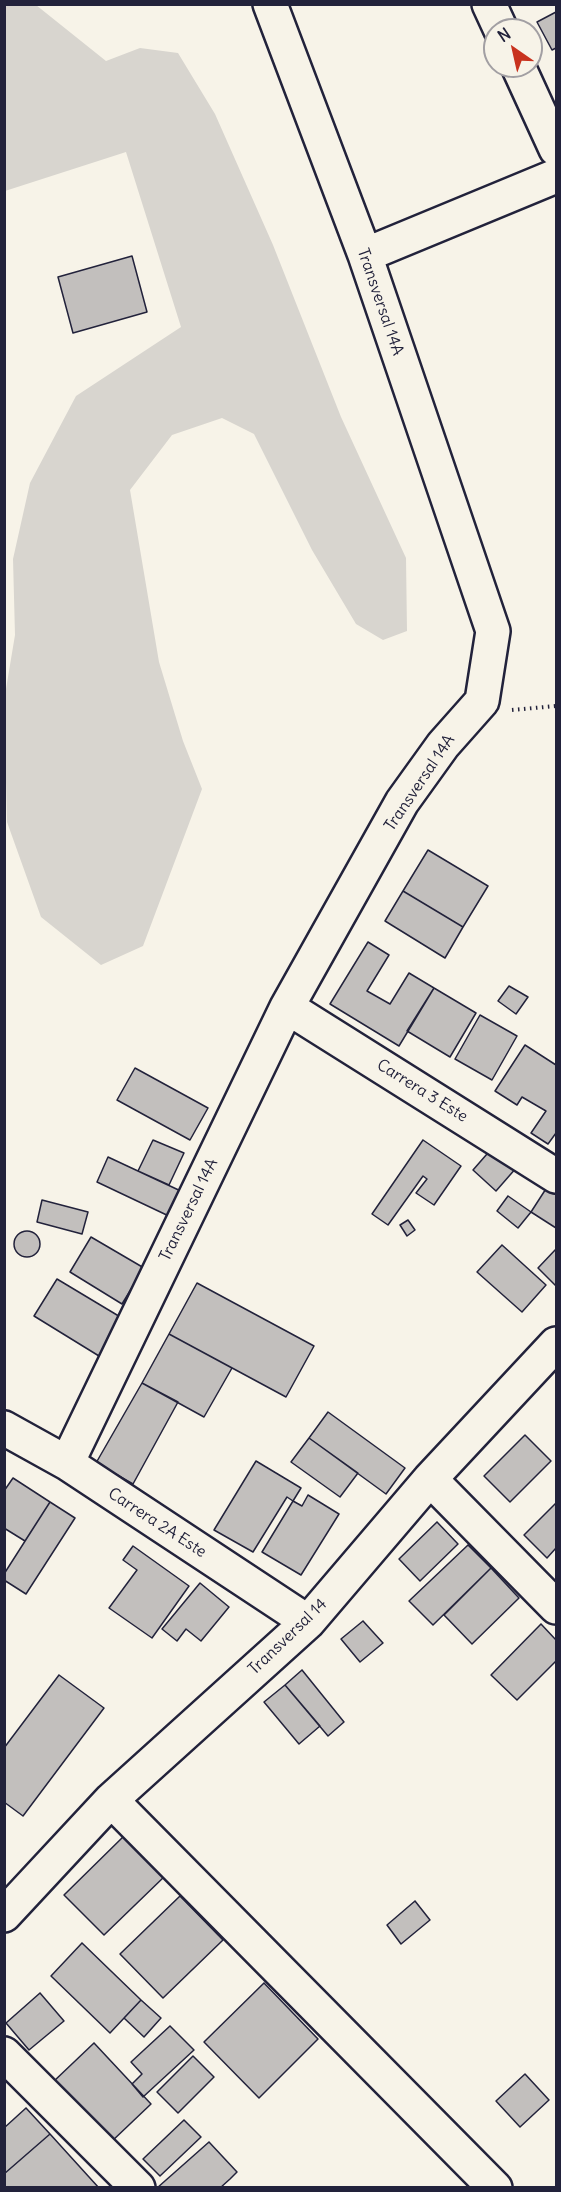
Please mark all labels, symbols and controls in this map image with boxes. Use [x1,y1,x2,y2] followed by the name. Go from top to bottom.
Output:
[483,18,543,78] north arrow
[494,23,514,46] text: N
[353,246,407,358] street label: Transversal 14A
[381,731,459,835] street label: Transversal 14A
[373,1055,471,1127] street label: Carrera 3 Este
[156,1156,222,1264] street label: Transversal 14A
[104,1484,210,1562] street label: Carrera 2A Este
[245,1595,331,1679] street label: Transversal 14

